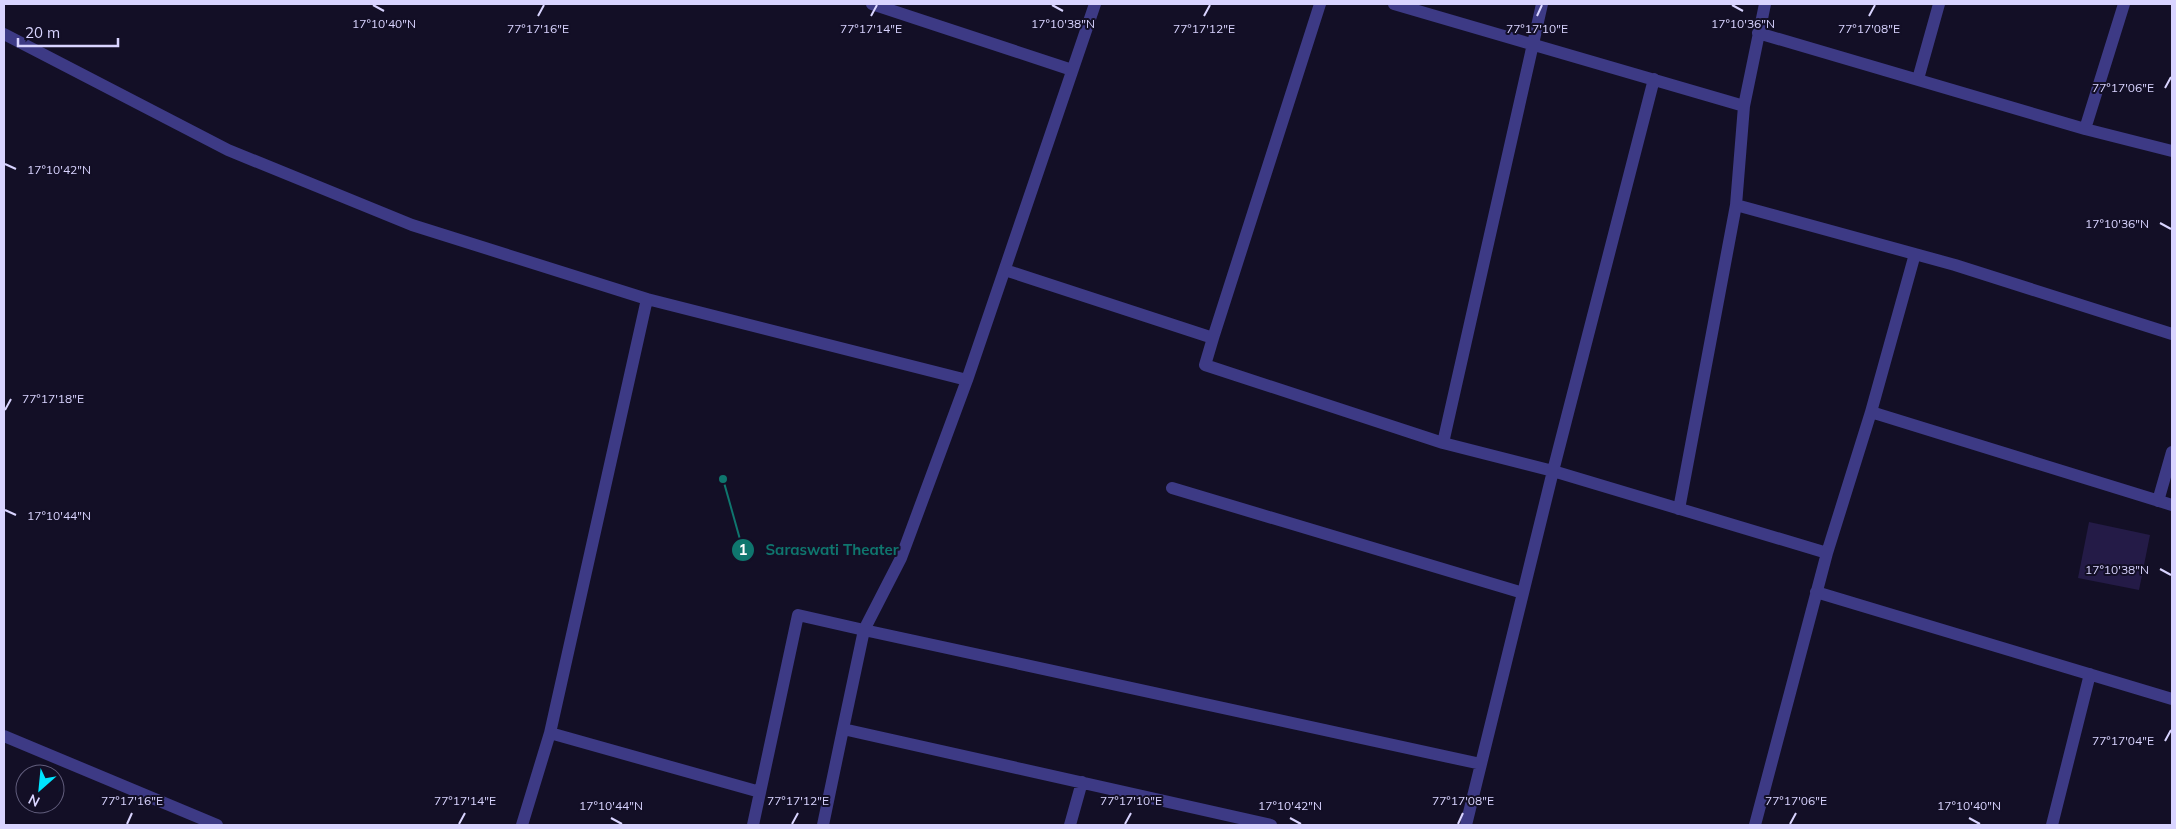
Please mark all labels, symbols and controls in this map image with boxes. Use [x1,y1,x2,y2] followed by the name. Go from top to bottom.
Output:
[18,15,118,47] scale bar
[352,16,416,31] text: 17°10'40"N
[1031,16,1095,31] text: 17°10'38"N
[1711,16,1775,31] text: 17°10'36"N
[507,21,569,36] text: 77°17'16"E
[840,21,902,36] text: 77°17'14"E
[1173,21,1235,36] text: 77°17'12"E
[1506,21,1568,36] text: 77°17'10"E
[1838,21,1900,36] text: 77°17'08"E
[25,23,60,42] text: 20 m
[2092,80,2154,95] text: 77°17'06"E
[27,162,91,177] text: 17°10'42"N
[2085,216,2149,231] text: 17°10'36"N
[22,391,84,406] text: 77°17'18"E
[27,508,91,523] text: 17°10'44"N
[730,535,909,565] callout: Saraswati Theater
[738,540,748,559] text: 1
[765,540,899,559] text: Saraswati Theater
[2085,562,2149,577] text: 17°10'38"N
[2092,733,2154,748] text: 77°17'04"E
[15,764,65,814] north arrow
[25,790,43,811] text: N
[101,793,163,808] text: 77°17'16"E
[434,793,496,808] text: 77°17'14"E
[767,793,829,808] text: 77°17'12"E
[1100,793,1162,808] text: 77°17'10"E
[1432,793,1494,808] text: 77°17'08"E
[1765,793,1827,808] text: 77°17'06"E
[579,798,643,813] text: 17°10'44"N
[1258,798,1322,813] text: 17°10'42"N
[1937,798,2001,813] text: 17°10'40"N

